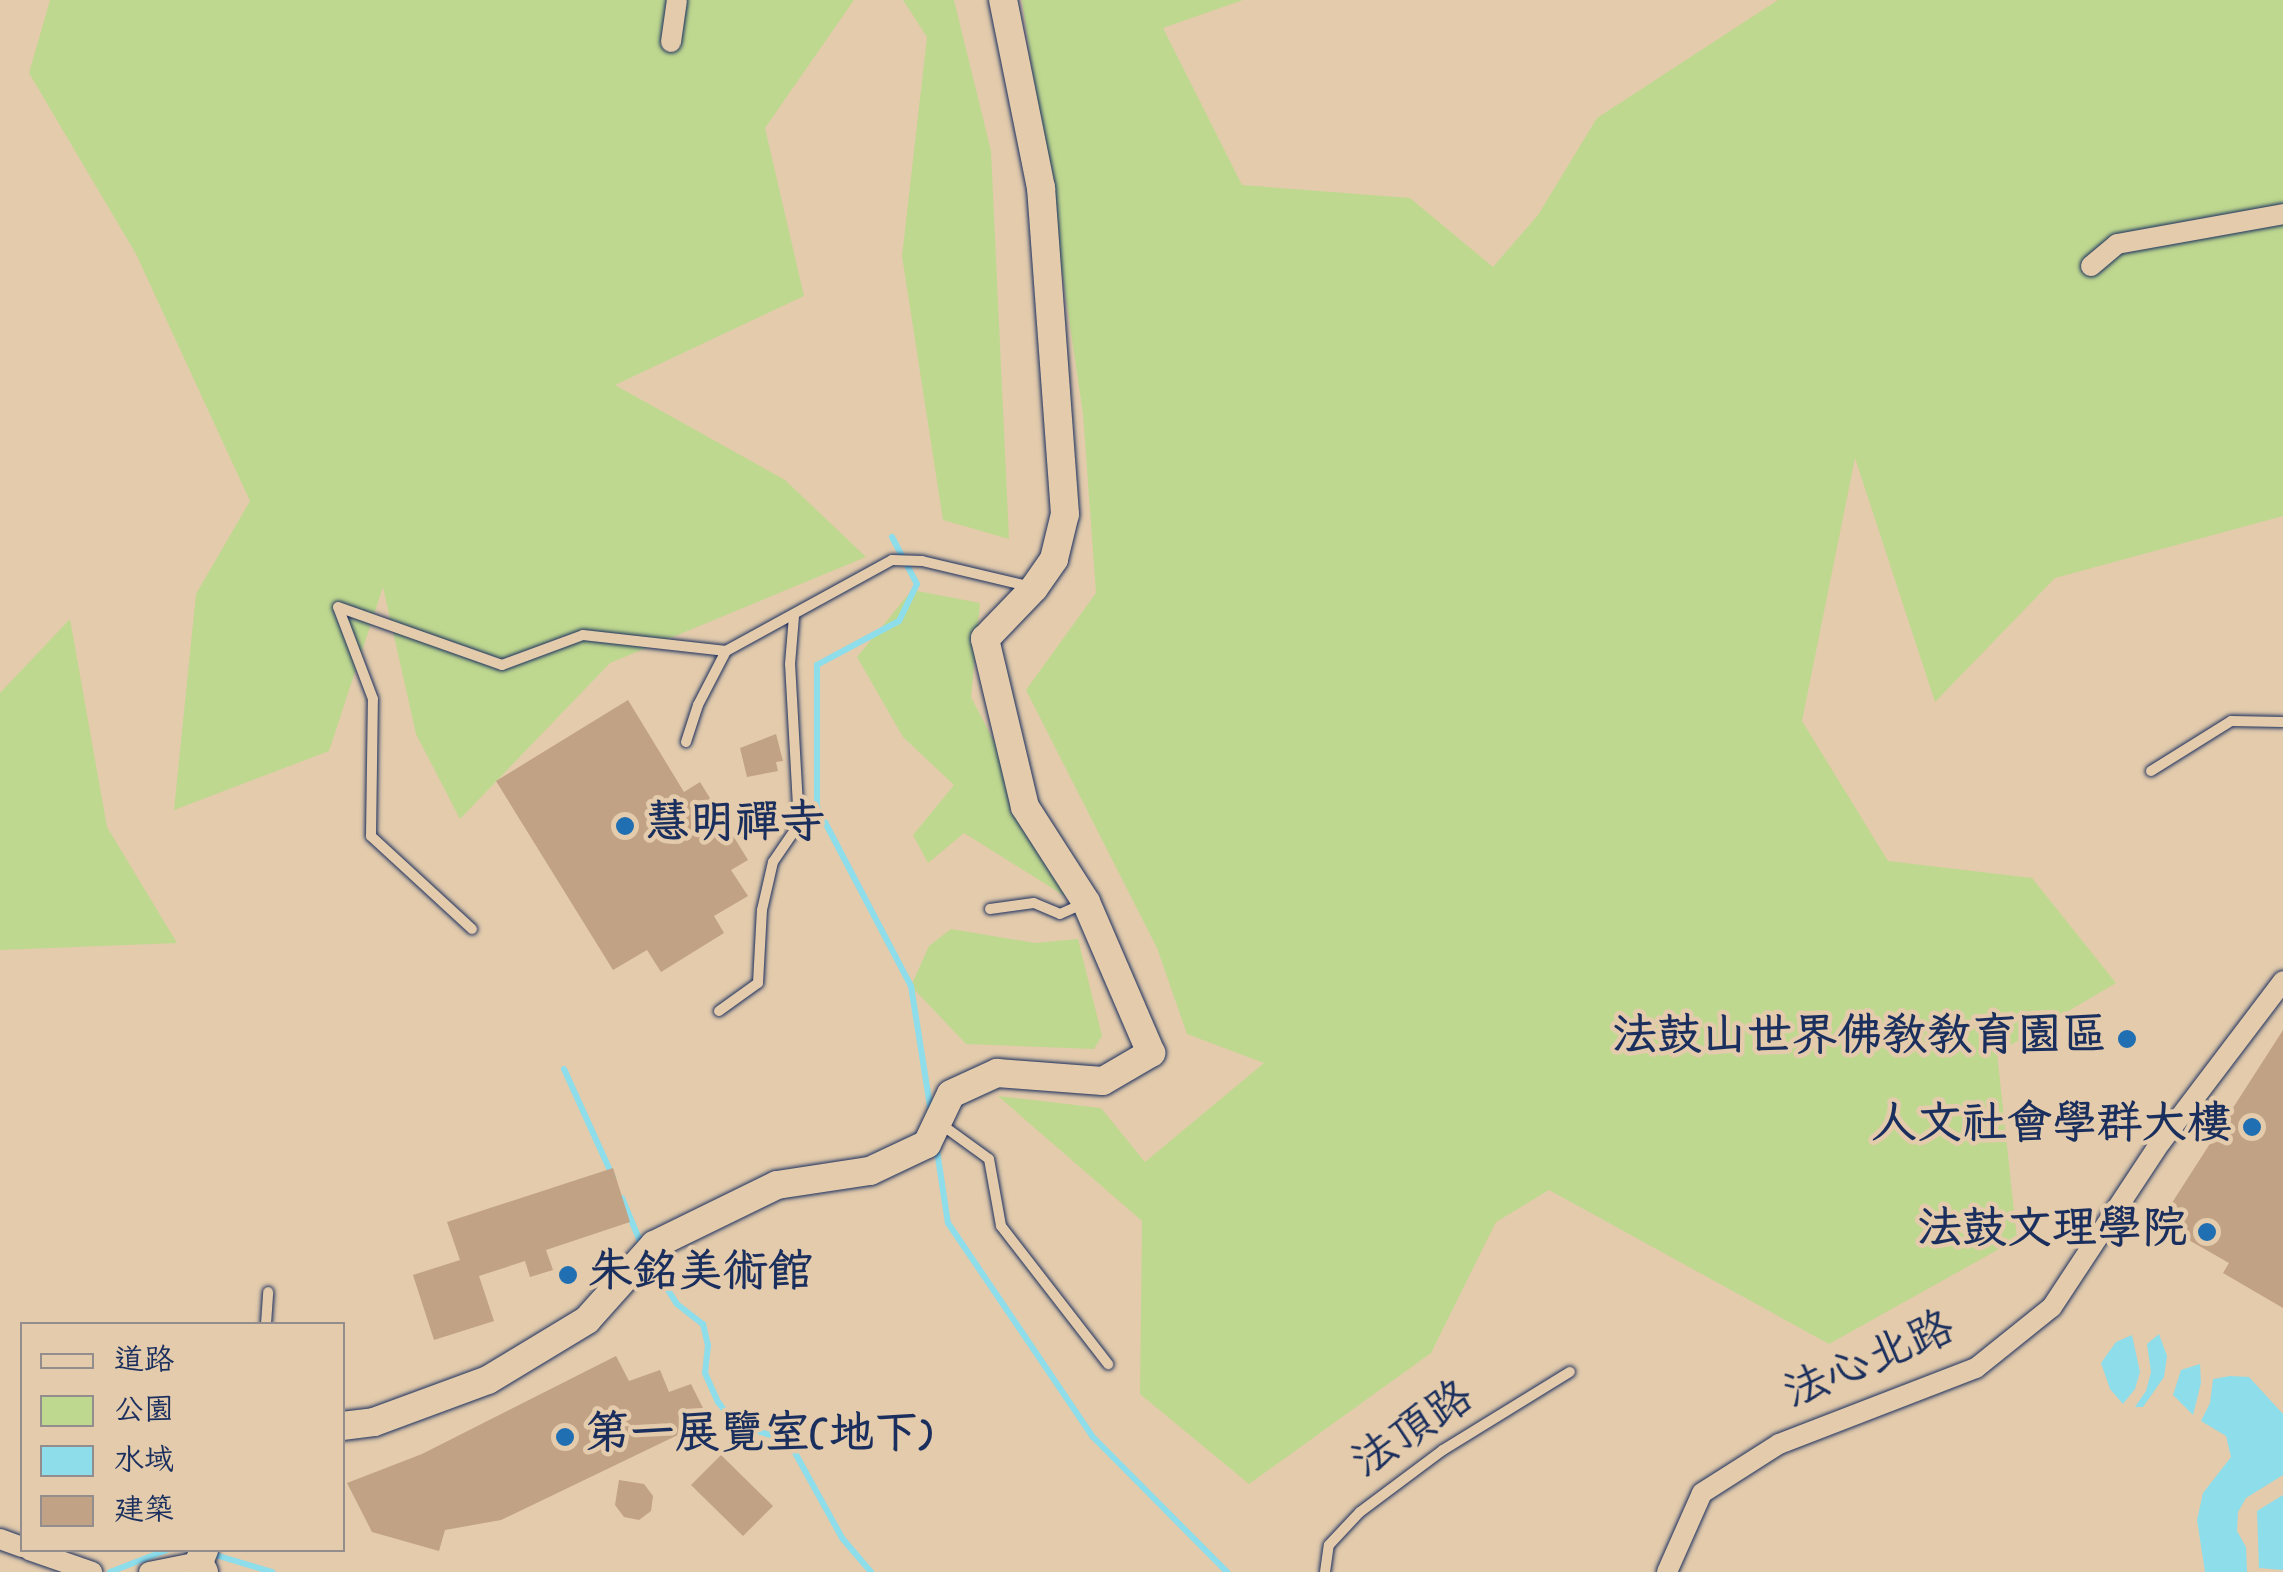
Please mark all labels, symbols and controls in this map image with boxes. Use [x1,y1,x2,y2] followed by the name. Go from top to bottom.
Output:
[645,799,825,853] place label: 慧明禪寺
[614,815,636,837] marker: 慧明禪寺
[1612,1012,2107,1066] place label: 法鼓山世界佛教教育園區
[2116,1028,2138,1050] marker: 法鼓山世界佛教教育園區
[1872,1100,2232,1154] place label: 人文社會學群大樓
[2241,1116,2263,1138] marker: 人文社會學群大樓
[1917,1205,2187,1259] place label: 法鼓文理學院
[2196,1221,2218,1243] marker: 法鼓文理學院
[588,1248,813,1302] place label: 朱銘美術館
[557,1264,579,1286] marker: 朱銘美術館
[1777,1303,1963,1423] street label: 法心北路
[20,1322,345,1552] legend
[114,1340,174,1384] text: 道路
[1343,1372,1485,1492] street label: 法頂路
[114,1390,174,1434] text: 公園
[585,1410,932,1464] place label: 第一展覽室(地下)
[554,1426,576,1448] marker: 第一展覽室(地下)
[114,1440,174,1484] text: 水域
[114,1490,174,1534] text: 建築

